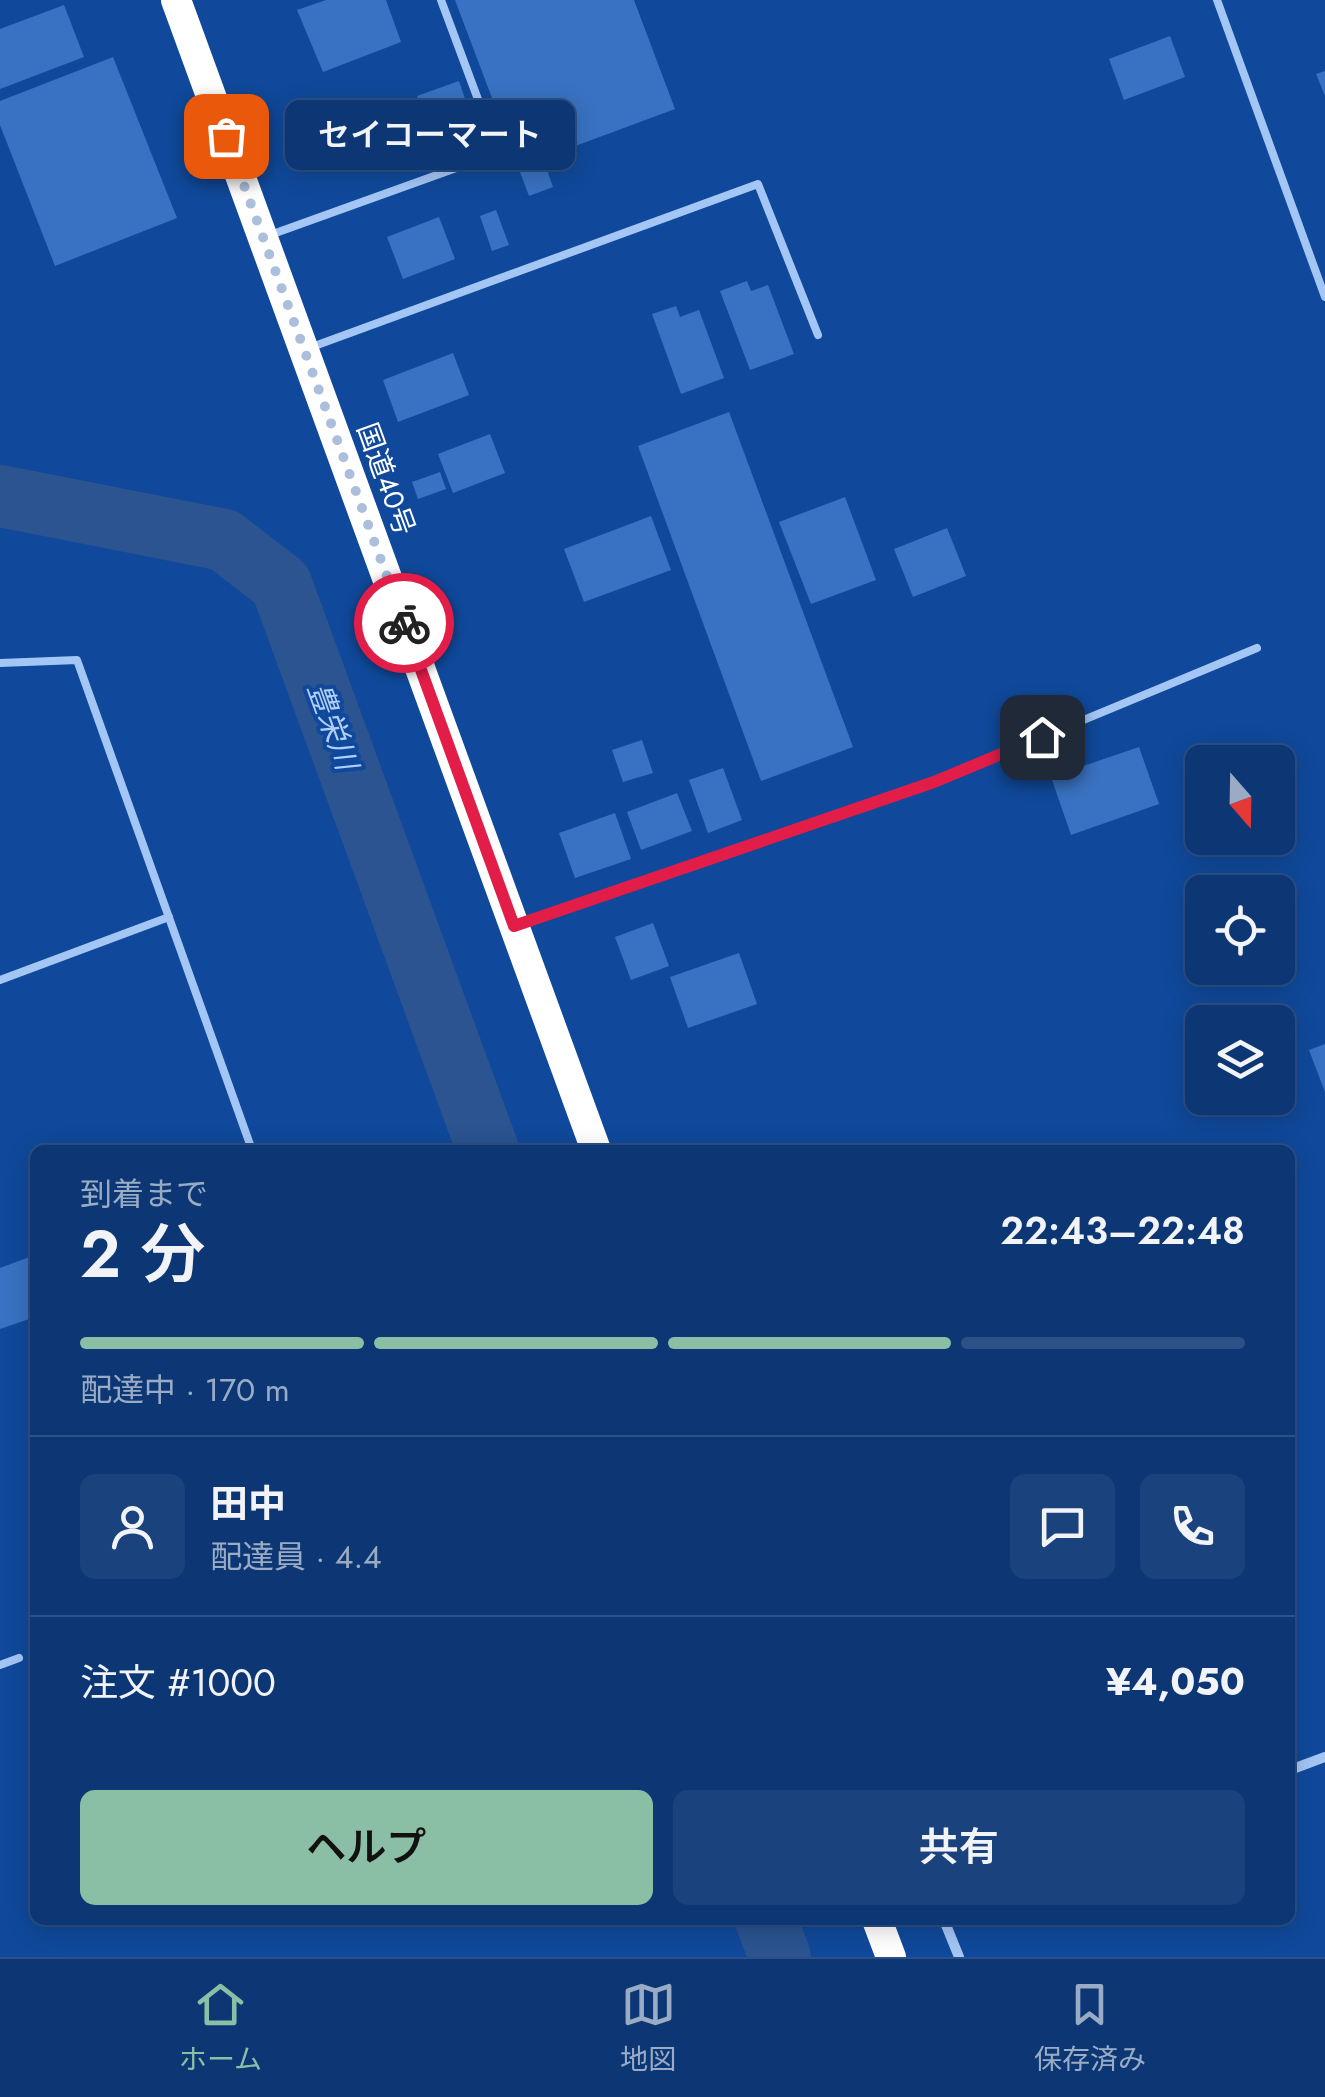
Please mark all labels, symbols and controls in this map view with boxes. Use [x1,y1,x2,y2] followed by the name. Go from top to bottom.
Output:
[184,94,269,179] pin
[286,101,576,171] callout: セイコーマート
[199,109,254,164] icon: bag
[318,112,542,158] text: セイコーマート
[347,417,425,541] street label: 国道40号
[354,573,454,673] courier
[377,596,432,651] icon: bike
[297,676,370,778] water label: 豊栄川
[1000,695,1085,780] pin
[1015,710,1070,765] icon: home
[1185,745,1295,855] north arrow
[1185,745,1295,1115] map controls
[1185,875,1295,985] button: locate
[1185,1005,1295,1115] button: layers
[80,1171,208,1217] text: 到着まで
[1000,1203,1245,1258] text: 22:43–22:48
[80,1207,205,1301] text: 2 分
[80,1367,290,1413] text: 配達中 · 170 m
[80,1474,185,1579] button: person
[1010,1474,1115,1579] button: chat
[1140,1474,1245,1579] button: phone
[210,1476,286,1531] text: 田中
[210,1534,382,1580] text: 配達員 · 4.4
[1106,1654,1245,1709] text: ¥4,050
[80,1655,276,1710] text: 注文 #1000
[80,1790,653,1905] button: ヘルプ
[673,1790,1245,1905] button: 共有
[179,1977,262,2080] tab: ホーム
[620,1977,676,2080] tab: 地図
[1034,1977,1146,2080] tab: 保存済み

